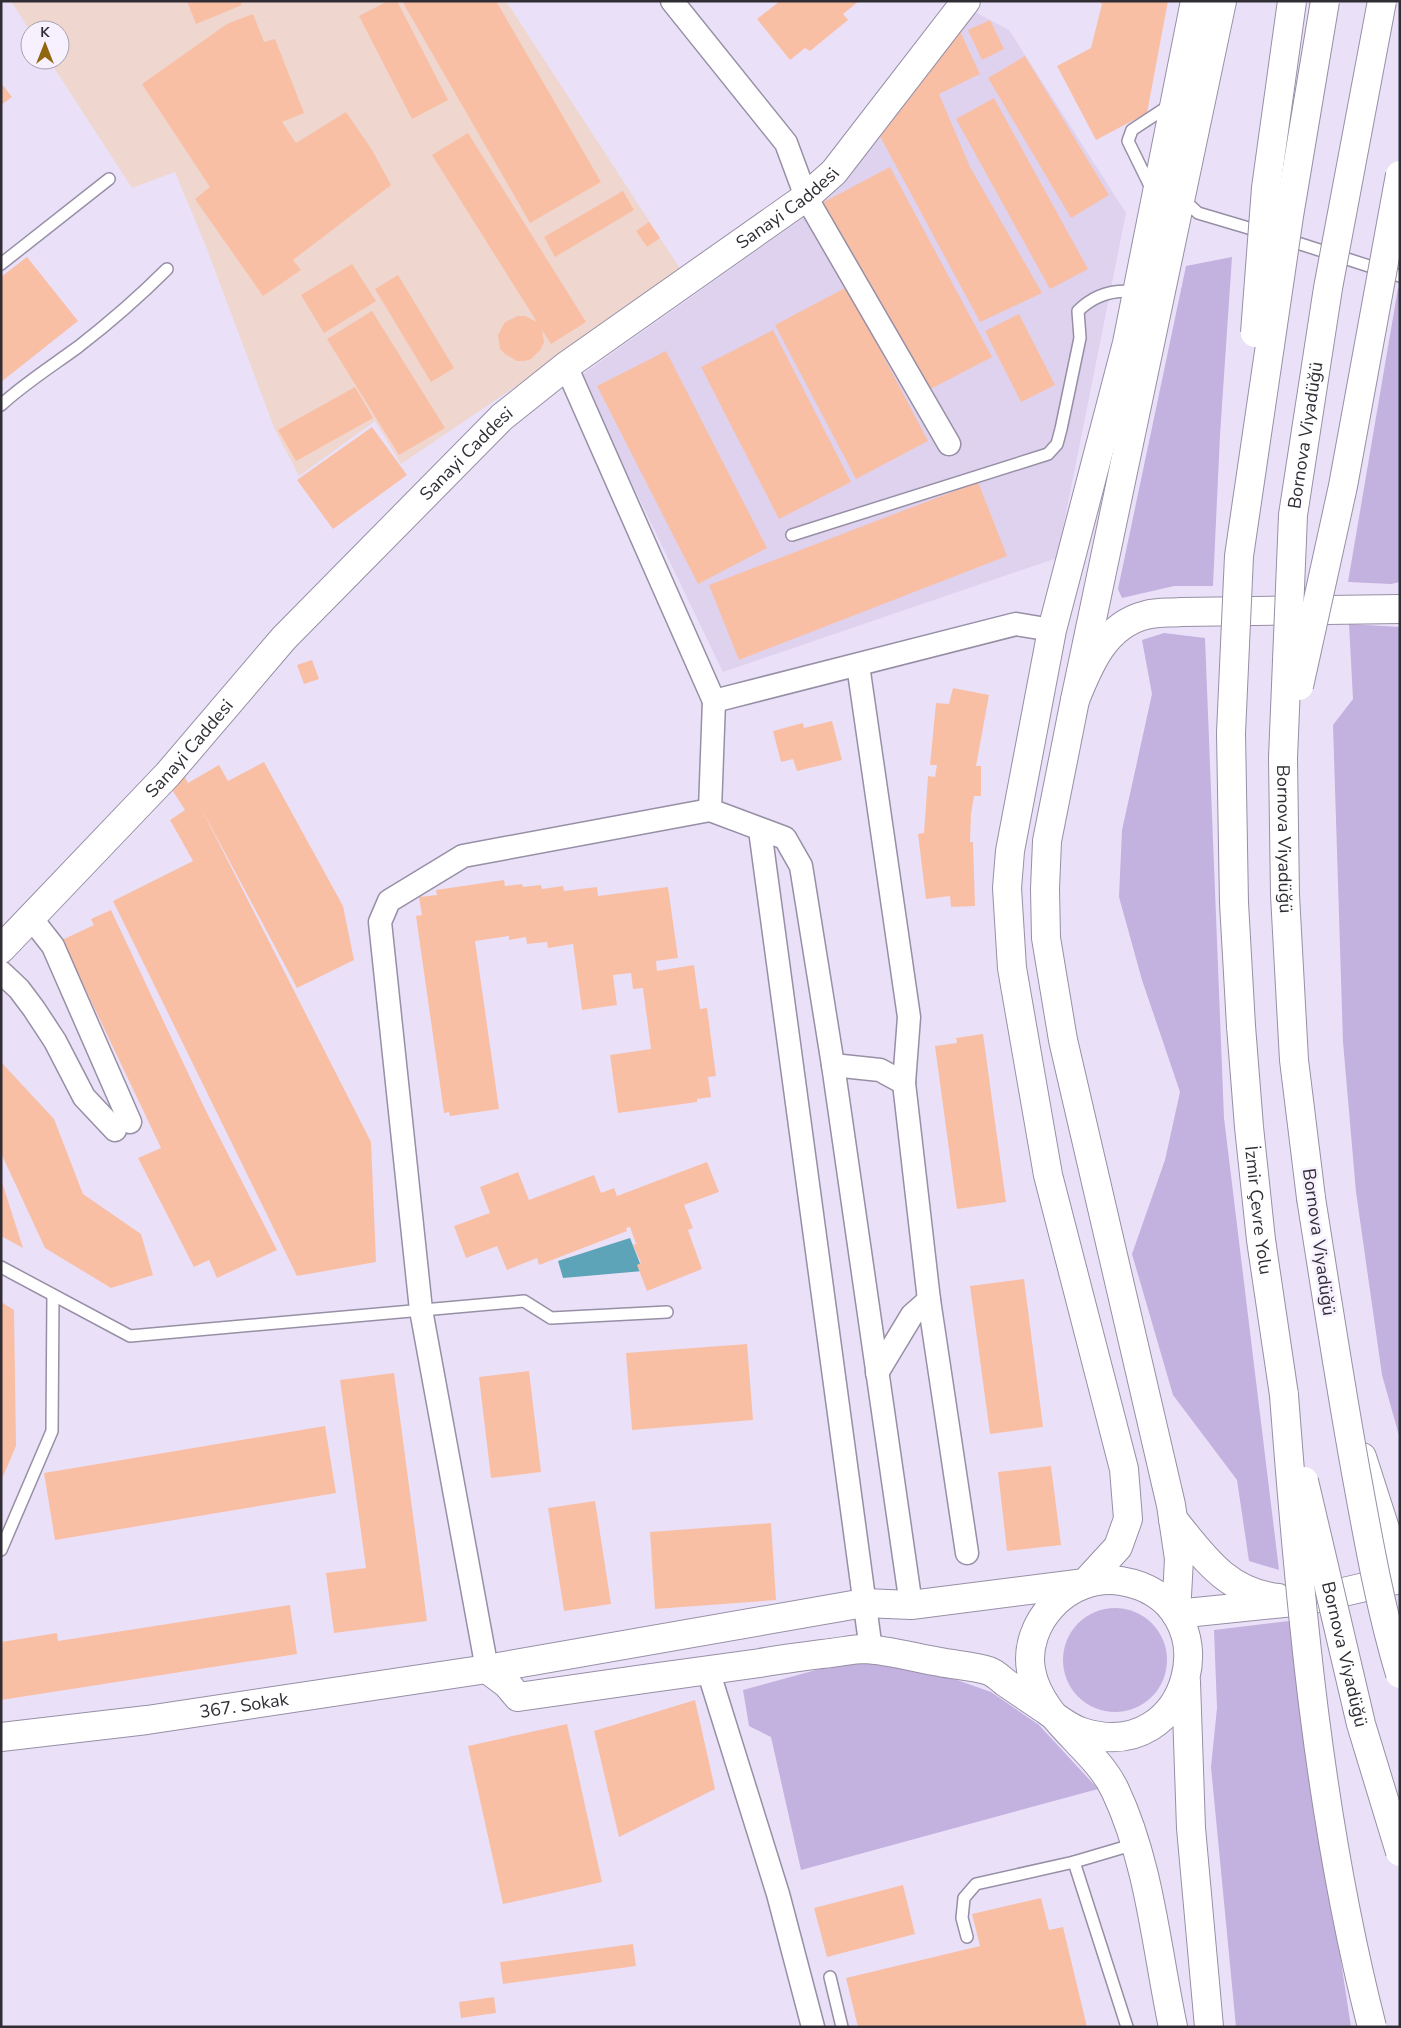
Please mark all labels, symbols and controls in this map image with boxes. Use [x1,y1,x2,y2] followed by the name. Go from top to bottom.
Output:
[20,20,70,70] north arrow
[40,23,50,42] text: K
[731,163,845,255] street label: Sanayi Caddesi
[1282,360,1328,510] street label: Bornova Viyadüğü
[414,401,518,506] street label: Sanayi Caddesi
[140,694,239,803] street label: Sanayi Caddesi
[1271,765,1298,914] street label: Bornova Viyadüğü
[1239,1145,1278,1276] street label: İzmir Çevre Yolu
[1297,1167,1341,1317] street label: Bornova Viyadüğü
[1316,1579,1373,1729] street label: Bornova Viyadüğü
[198,1687,291,1724] street label: 367. Sokak

